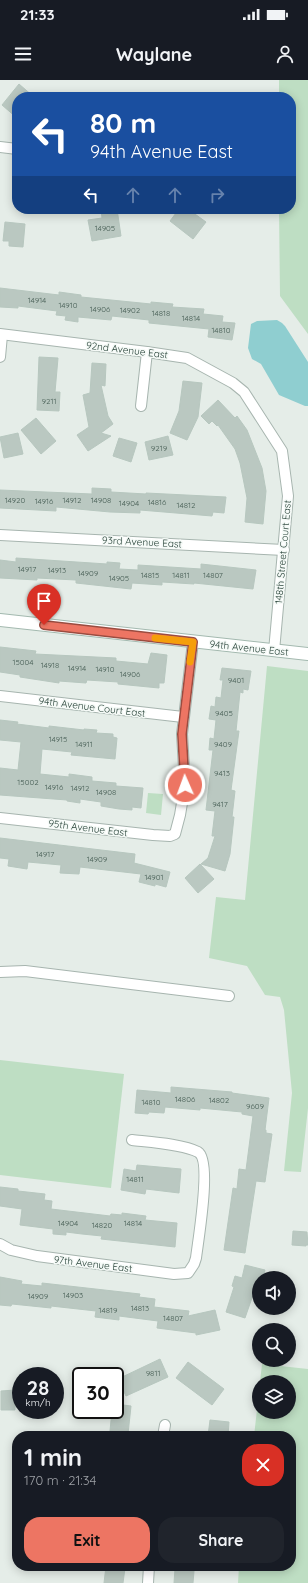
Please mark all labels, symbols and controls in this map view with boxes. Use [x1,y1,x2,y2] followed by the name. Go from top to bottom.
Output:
[20,5,55,24] text: 21:33
[12,43,34,65] icon: menu
[116,43,192,66] text: Waylane
[274,43,296,65] icon: person
[90,105,156,140] text: 80 m
[24,108,76,160] icon: left
[90,140,233,163] text: 94th Avenue East
[80,184,102,206] icon: left
[122,184,144,206] icon: ahead
[164,184,186,206] icon: ahead
[206,184,228,206] icon: right
[95,223,115,233] house number: 14905
[28,295,46,305] house number: 14914
[58,300,78,310] house number: 14910
[90,304,111,314] house number: 14906
[120,305,141,315] house number: 14902
[152,308,170,318] house number: 14818
[182,313,200,323] house number: 14814
[211,325,231,335] house number: 14810
[85,339,169,362] street label: 92nd Avenue East
[42,396,56,406] house number: 9211
[151,443,168,453] house number: 9219
[5,495,26,505] house number: 14920
[63,495,82,505] house number: 14912
[91,495,111,505] house number: 14908
[35,496,54,506] house number: 14916
[148,497,167,507] house number: 14816
[119,498,139,508] house number: 14904
[272,499,294,604] street label: 148th Street Court East
[177,500,196,510] house number: 14812
[102,533,183,551] street label: 93rd Avenue East
[18,564,36,574] house number: 14917
[48,565,66,575] house number: 14913
[78,568,99,578] house number: 14909
[141,570,159,580] house number: 14815
[172,570,190,580] house number: 14811
[203,570,223,580] house number: 14807
[109,573,129,583] house number: 14905
[27,584,61,625] pin
[33,590,55,612] icon: arrive
[209,637,290,659] street label: 94th Avenue East
[12,657,34,667] house number: 15004
[41,660,59,670] house number: 14918
[68,663,86,673] house number: 14914
[95,664,115,674] house number: 14910
[120,669,141,679] house number: 14906
[228,675,244,685] house number: 9401
[38,694,147,720] street label: 94th Avenue Court East
[215,708,233,718] house number: 9405
[49,734,67,744] house number: 14915
[75,739,93,749] house number: 14911
[214,739,232,749] house number: 9409
[164,764,206,806] position arrow
[214,768,230,778] house number: 9413
[17,777,39,787] house number: 15002
[45,782,64,792] house number: 14916
[71,783,90,793] house number: 14912
[96,787,116,797] house number: 14908
[212,799,228,809] house number: 9417
[48,817,129,839] street label: 95th Avenue East
[36,849,54,859] house number: 14917
[87,854,108,864] house number: 14909
[144,872,164,882] house number: 14901
[175,1094,196,1104] house number: 14806
[209,1095,230,1105] house number: 14802
[141,1097,161,1107] house number: 14810
[246,1101,265,1111] house number: 9609
[126,1174,144,1184] house number: 14811
[58,1218,78,1228] house number: 14904
[124,1218,142,1228] house number: 14814
[92,1220,113,1230] house number: 14820
[53,1253,134,1275] street label: 97th Avenue East
[252,1271,296,1419] map controls
[252,1271,296,1315] button: sound
[63,1290,83,1300] house number: 14903
[28,1291,49,1301] house number: 14909
[131,1303,149,1313] house number: 14813
[99,1305,118,1315] house number: 14819
[163,1313,183,1323] house number: 14807
[252,1323,296,1367] button: search
[72,1367,124,1419] speed limit sign: 30
[146,1368,160,1378] house number: 9811
[27,1375,49,1400] text: 28
[252,1375,296,1419] button: layers
[25,1396,51,1409] text: km/h
[24,1442,82,1472] text: 1 min
[242,1444,284,1486] button: close
[24,1472,96,1488] text: 170 m · 21:34
[24,1517,150,1563] button: Exit
[158,1517,284,1563] button: Share

